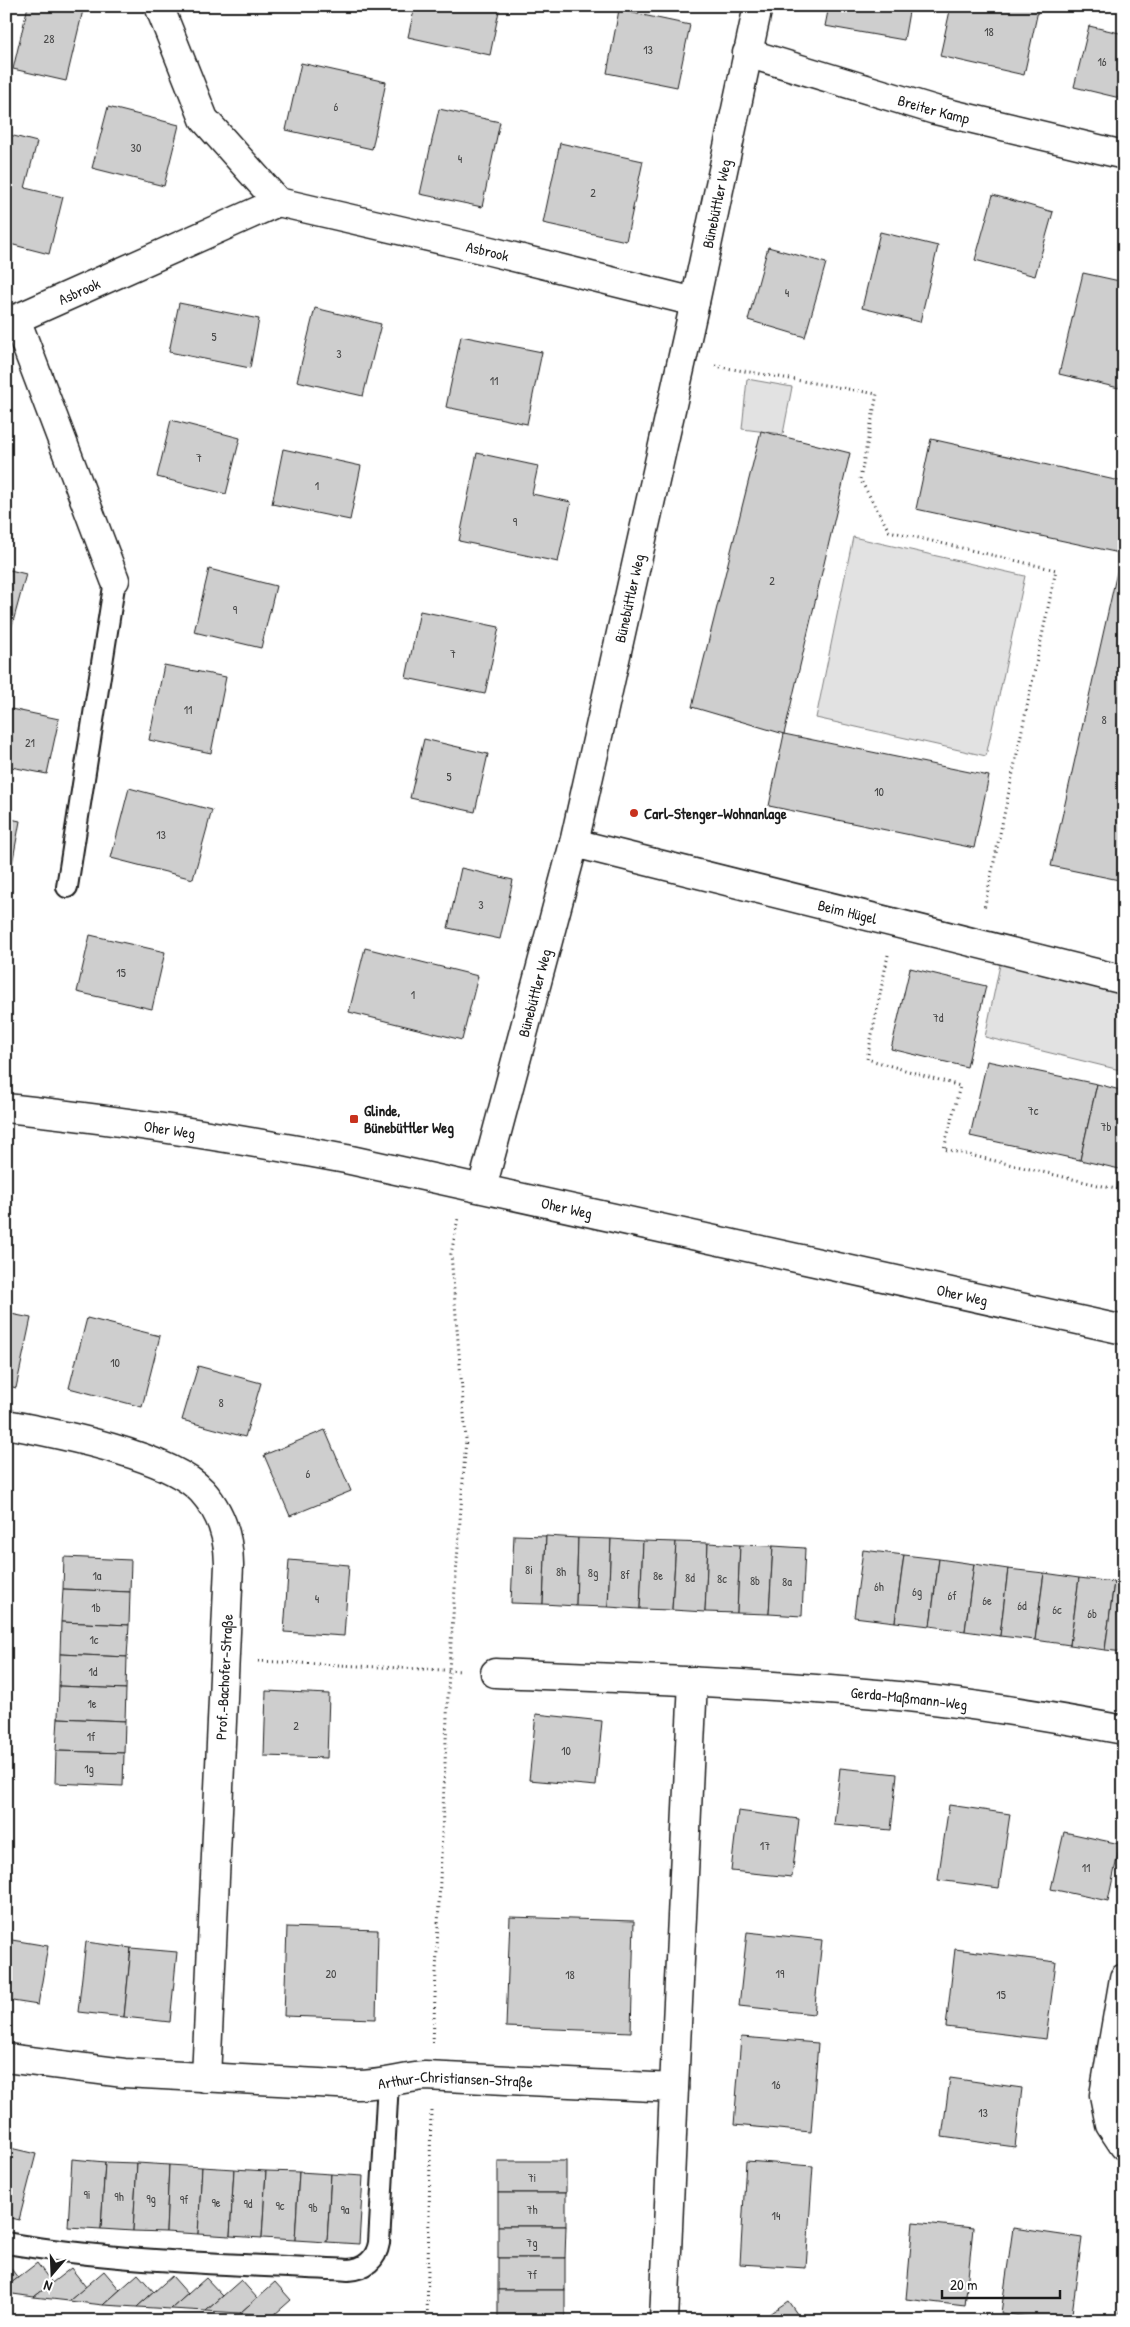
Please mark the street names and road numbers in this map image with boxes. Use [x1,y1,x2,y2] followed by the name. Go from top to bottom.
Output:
[895,89,972,129] street label: Breiter Kamp
[696,157,736,250] street label: Bünebüttler Weg
[464,235,511,266] street label: Asbrook
[55,272,103,309] street label: Asbrook
[609,552,649,644] street label: Bünebüttler Weg
[816,894,879,929] street label: Beim Hügel
[512,946,556,1039] street label: Bünebüttler Weg
[143,1115,197,1143] street label: Oher Weg
[539,1192,595,1223] street label: Oher Weg
[935,1279,990,1310] street label: Oher Weg
[210,1613,238,1741] street label: Prof.-Bachofer-Straße
[850,1681,969,1715] street label: Gerda-Maßmann-Weg
[376,2065,533,2094] street label: Arthur-Christiansen-Straße

